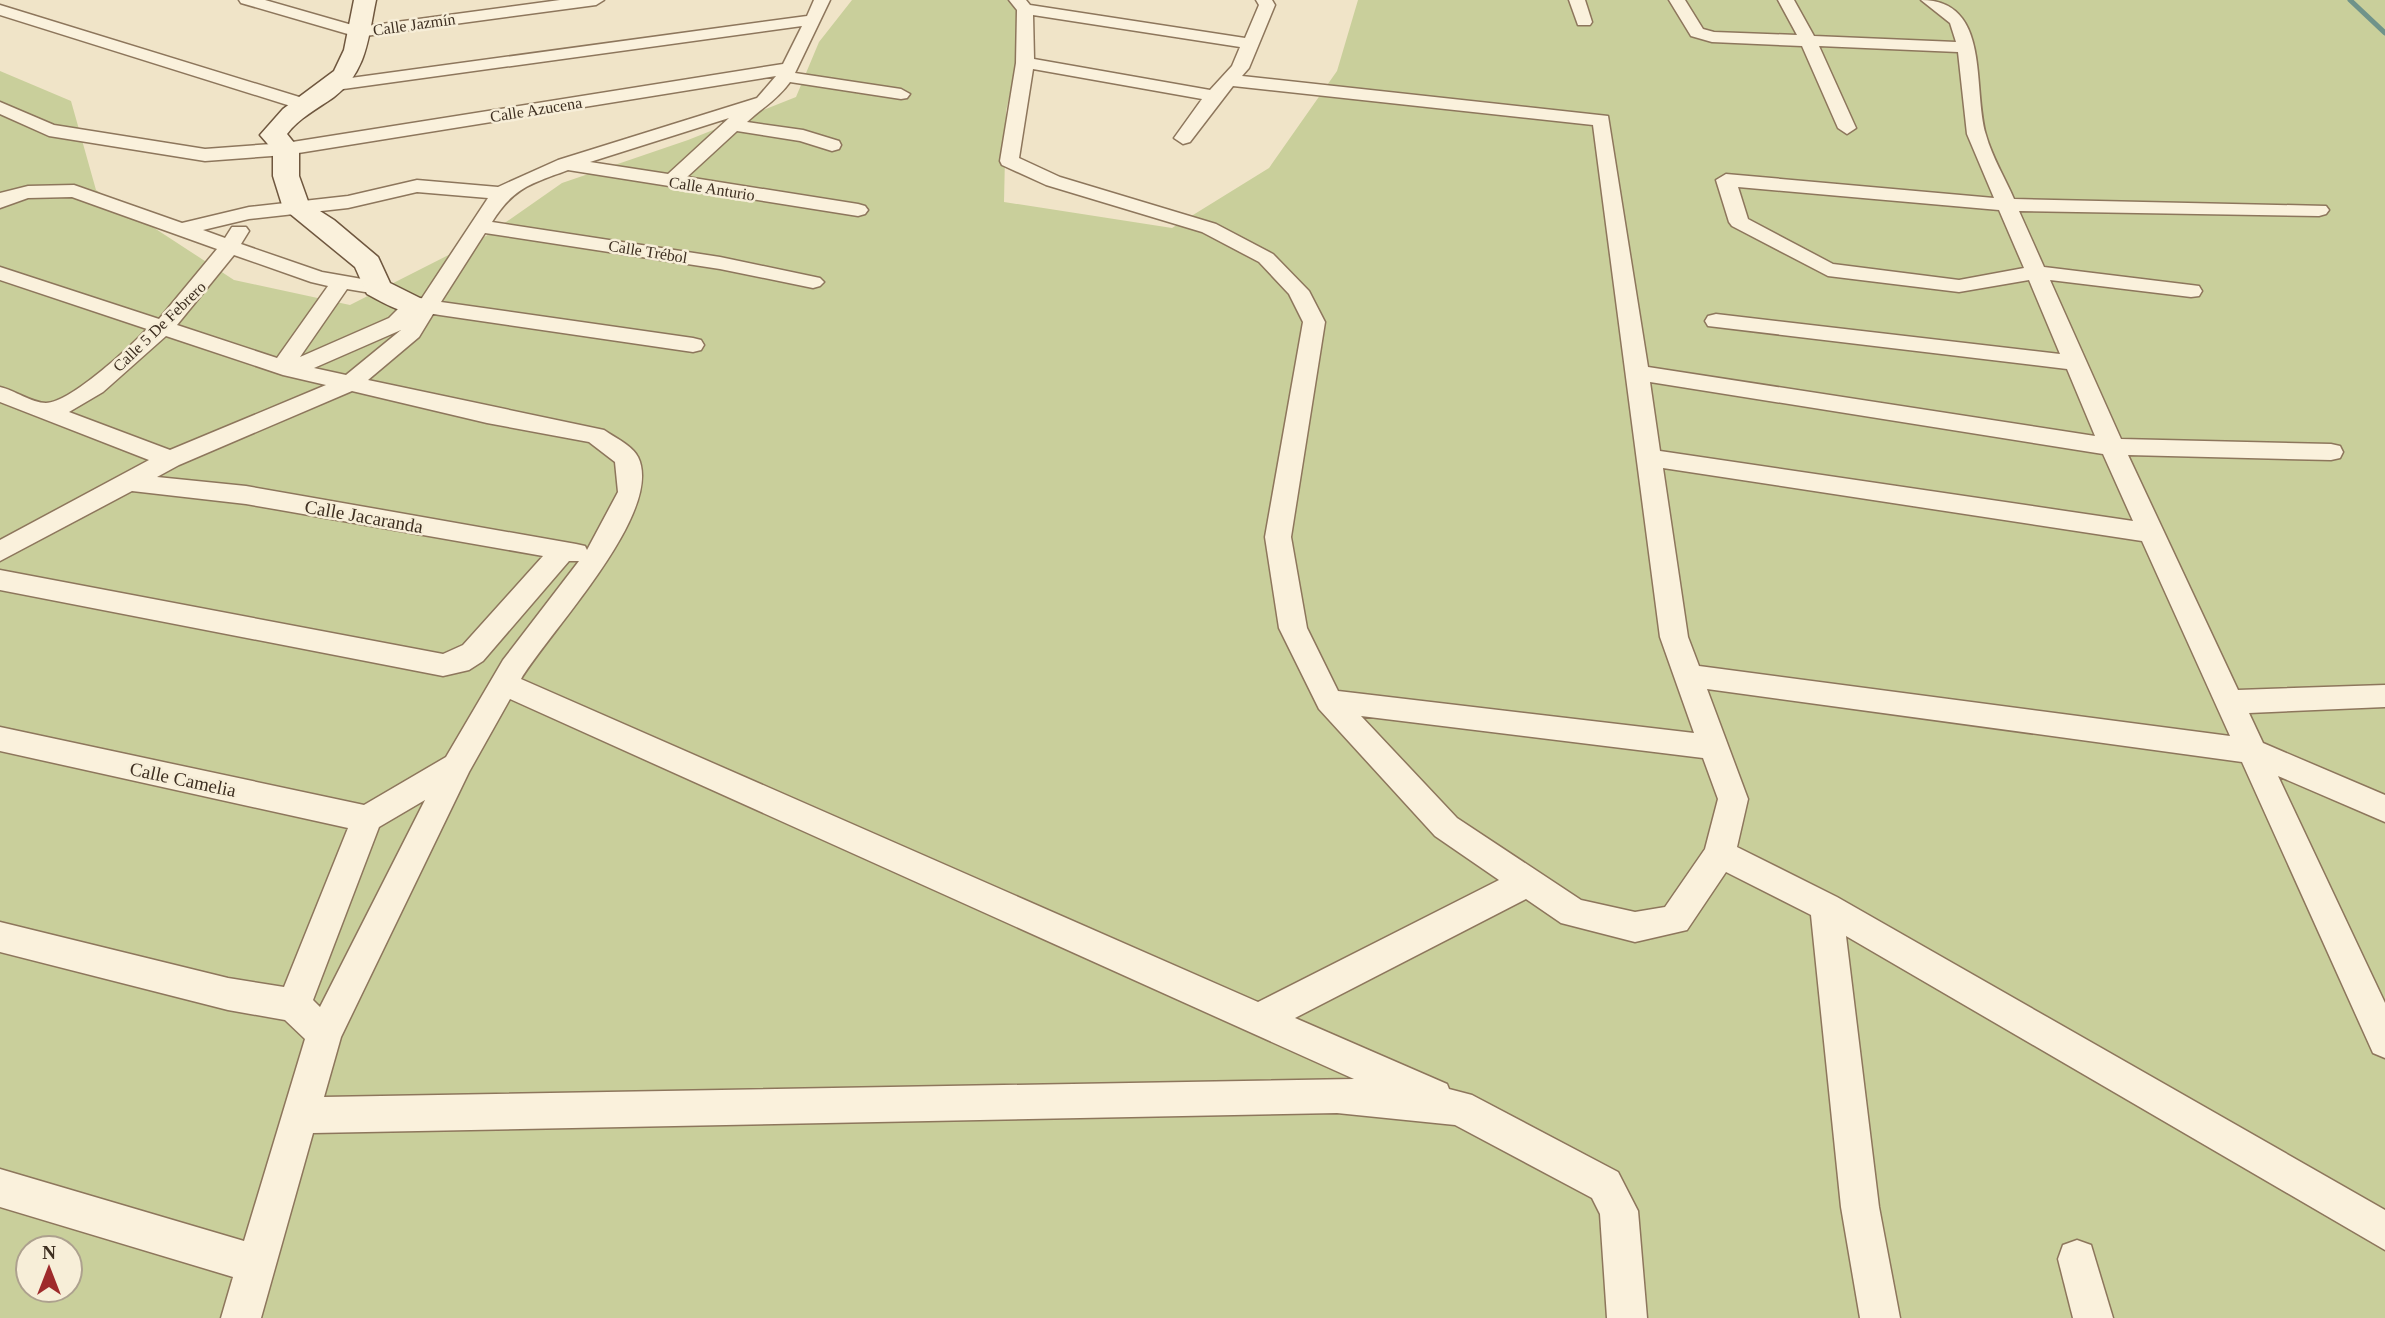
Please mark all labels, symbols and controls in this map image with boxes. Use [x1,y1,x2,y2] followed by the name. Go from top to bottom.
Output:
[372,10,456,39] street label: Calle Jazmín
[489,94,583,125] street label: Calle Azucena
[668,173,756,204] street label: Calle Anturio
[607,237,689,266] street label: Calle Trébol
[109,278,209,375] street label: Calle 5 De Febrero
[303,496,425,537] street label: Calle Jacaranda
[128,758,239,801] street label: Calle Camelia
[14,1234,84,1304] north arrow
[42,1242,56,1263] text: N

